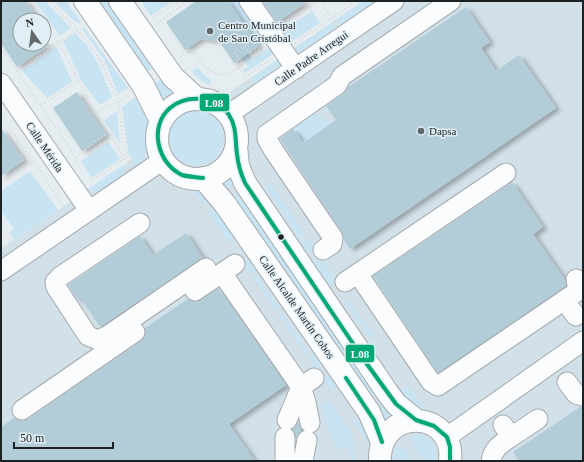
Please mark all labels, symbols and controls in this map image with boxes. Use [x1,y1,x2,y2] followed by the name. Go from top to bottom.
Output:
[12,12,52,52] north arrow
[24,16,35,29] text: N
[218,19,296,44] place label: Centro Municipal de San Cristóbal
[205,26,215,36] marker: Centro Municipal de San Cristóbal
[272,28,350,88] street label: Calle Padre Arregui
[199,93,230,112] line badge: L08
[205,97,224,109] text: L08
[24,120,66,174] street label: Calle Mérida
[429,125,457,137] place label: Dapsa
[416,126,426,136] marker: Dapsa
[276,232,286,242] unlabelled marker
[257,253,337,361] street label: Calle Alcalde Martín Cobos
[345,344,375,363] line badge: L08
[351,348,370,360] text: L08
[14,424,113,450] scale bar
[20,431,45,445] text: 50 m

